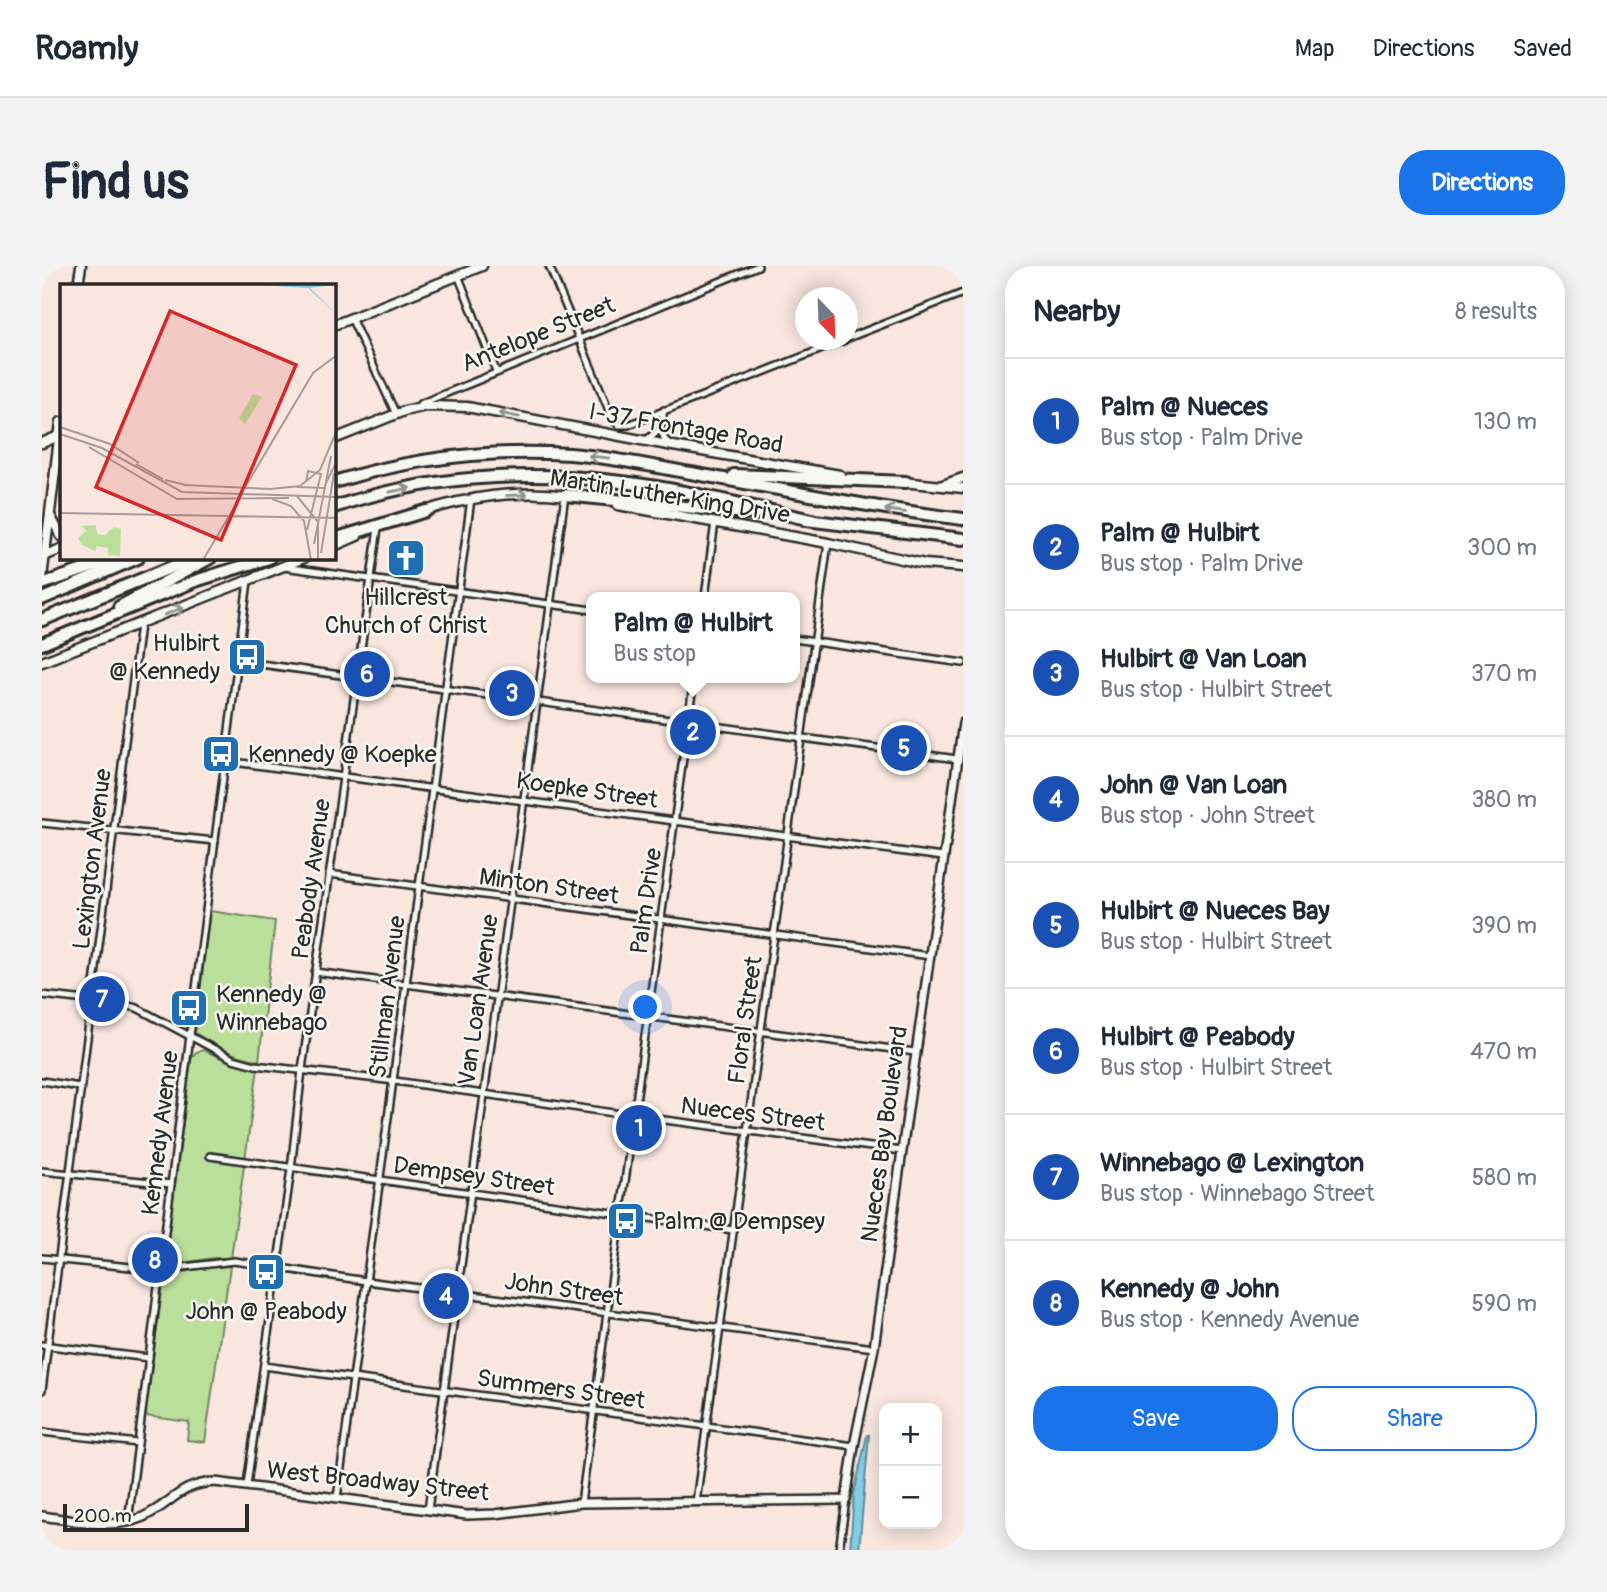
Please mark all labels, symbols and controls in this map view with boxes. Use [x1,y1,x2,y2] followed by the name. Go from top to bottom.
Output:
[35,28,138,69] text: Roamly
[1295,34,1335,63] text: Map
[1373,34,1474,63] text: Directions
[1512,34,1572,63] text: Saved
[1399,150,1565,215] button: Directions
[42,152,189,213] text: Find us
[60,284,336,560] inset map
[795,287,858,350] north arrow
[457,290,619,378] street label: Antelope Street
[1033,293,1120,330] text: Nearby
[1455,297,1537,326] text: 8 results
[1100,391,1268,423] text: Palm @ Nueces
[587,397,785,460] street label: I-37 Frontage Road
[498,407,521,421] one-way arrow
[1052,407,1061,436] text: 1
[1474,407,1537,436] text: 130 m
[1100,423,1303,452] text: Bus stop · Palm Drive
[588,450,611,463] one-way arrow
[548,463,792,530] street label: Martin Luther King Drive
[388,483,411,497] one-way arrow
[505,488,528,501] one-way arrow
[884,504,907,517] one-way arrow
[1100,517,1260,549] text: Palm @ Hulbirt
[1050,533,1062,562] text: 2
[1467,533,1537,562] text: 300 m
[385,537,427,579] church icon: Hillcrest Church of Christ
[1100,549,1303,578] text: Bus stop · Palm Drive
[325,583,488,640] place label: Hillcrest Church of Christ
[586,592,800,683] popup
[163,603,184,616] one-way arrow
[613,607,773,639] text: Palm @ Hulbirt
[109,629,220,686] place label: Hulbirt @ Kennedy
[226,636,268,678] bus stop icon: Hulbirt @ Kennedy
[613,639,696,668] text: Bus stop
[1100,643,1307,675] text: Hulbirt @ Van Loan
[344,648,390,700] pin: 6
[1050,659,1062,688] text: 3
[1471,659,1537,688] text: 370 m
[489,667,535,719] pin: 3
[1100,675,1332,704] text: Bus stop · Hulbirt Street
[670,706,716,758] pin: 2
[881,722,927,774] pin: 5
[200,733,242,775] bus stop icon: Kennedy @ Koepke
[248,740,437,769] place label: Kennedy @ Koepke
[514,766,660,815] street label: Koepke Street
[67,767,118,951] street label: Lexington Avenue
[1100,769,1287,801] text: John @ Van Loan
[1049,785,1063,814] text: 4
[1471,785,1537,814] text: 380 m
[286,797,337,961] street label: Peabody Avenue
[1100,801,1315,830] text: Bus stop · John Street
[625,846,668,956] street label: Palm Drive
[477,862,621,911] street label: Minton Street
[1100,895,1330,927] text: Hulbirt @ Nueces Bay
[1050,911,1062,940] text: 5
[1471,911,1537,940] text: 390 m
[452,912,505,1088] street label: Van Loan Avenue
[363,914,412,1080] street label: Stillman Avenue
[1100,927,1332,956] text: Bus stop · Hulbirt Street
[722,954,769,1086] street label: Floral Street
[79,973,125,1025] pin: 7
[216,980,328,1037] place label: Kennedy @ Winnebago
[168,987,210,1029] bus stop icon: Kennedy @ Winnebago
[628,990,662,1024] your location
[1100,1021,1295,1053] text: Hulbirt @ Peabody
[855,1024,914,1244] street label: Nueces Bay Boulevard
[1049,1037,1063,1066] text: 6
[1470,1037,1537,1066] text: 470 m
[136,1049,185,1217] street label: Kennedy Avenue
[1100,1053,1332,1082] text: Bus stop · Hulbirt Street
[679,1091,827,1138] street label: Nueces Street
[616,1102,662,1154] pin: 1
[1100,1147,1364,1179] text: Winnebago @ Lexington
[392,1151,557,1202] street label: Dempsey Street
[1050,1163,1062,1192] text: 7
[1472,1163,1537,1192] text: 580 m
[1100,1179,1374,1208] text: Bus stop · Winnebago Street
[605,1200,647,1242] bus stop icon: Palm @ Dempsey
[653,1207,825,1236] place label: Palm @ Dempsey
[132,1234,178,1286] pin: 8
[245,1251,287,1293] bus stop icon: John @ Peabody
[503,1267,625,1312] street label: John Street
[423,1270,469,1322] pin: 4
[1100,1273,1279,1305] text: Kennedy @ John
[1050,1289,1062,1318] text: 8
[1472,1289,1537,1318] text: 590 m
[185,1297,347,1326] place label: John @ Peabody
[1100,1305,1359,1334] text: Bus stop · Kennedy Avenue
[475,1363,647,1416] street label: Summers Street
[1033,1386,1278,1451] button: Save
[1292,1386,1537,1451] button: Share
[879,1403,942,1529] map controls
[879,1403,942,1466] button: +
[265,1455,491,1508] street label: West Broadway Street
[879,1466,942,1529] button: −
[63,1501,248,1533] scale bar
[74,1504,132,1528] text: 200 m

